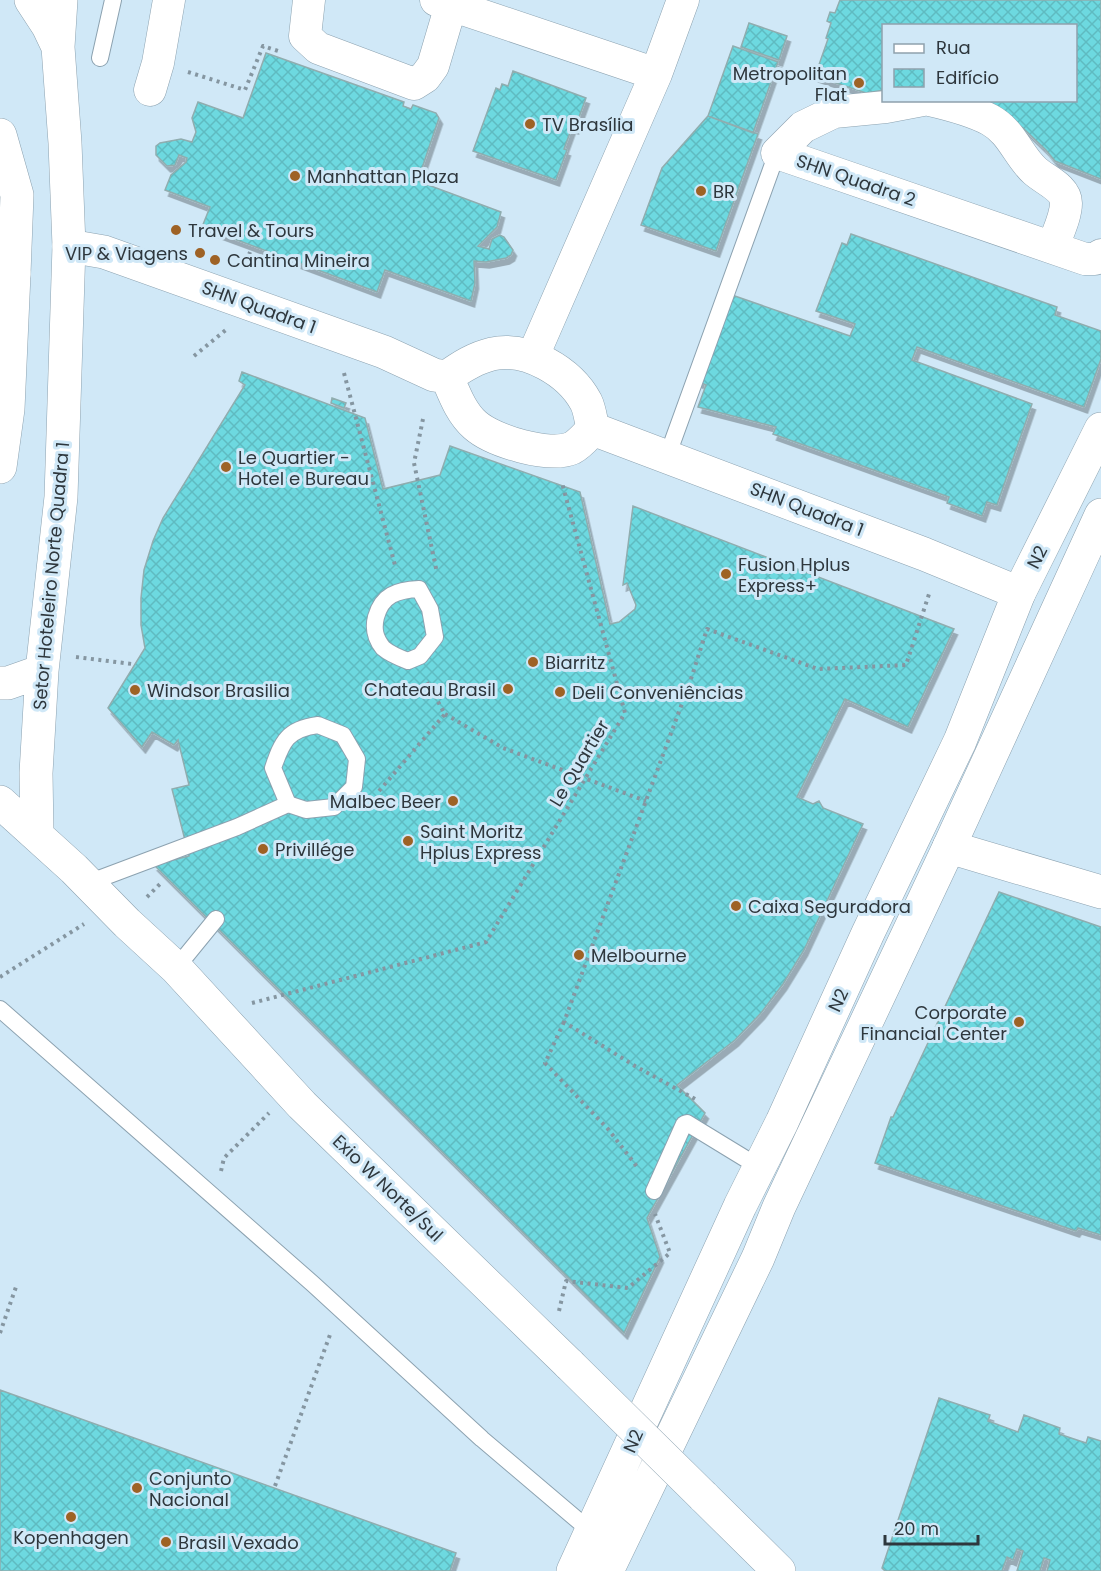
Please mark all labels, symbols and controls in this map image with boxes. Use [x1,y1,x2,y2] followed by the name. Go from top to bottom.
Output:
[882,24,1077,102] legend
[936,35,971,60] text: Rua
[733,61,847,107] place label: Metropolitan Flat
[936,65,999,90] text: Edifício
[852,76,866,90] marker: Metropolitan Flat
[542,112,633,137] place label: TV Brasília
[523,117,537,131] marker: TV Brasília
[793,148,919,212] street label: SHN Quadra 2
[307,164,459,189] place label: Manhattan Plaza
[288,169,302,183] marker: Manhattan Plaza
[713,179,735,204] place label: BR
[694,184,708,198] marker: BR
[188,218,314,243] place label: Travel & Tours
[169,223,183,237] marker: Travel & Tours
[65,241,188,266] place label: VIP & Viagens
[193,246,207,260] marker: VIP & Viagens
[227,248,370,273] place label: Cantina Mineira
[208,253,222,267] marker: Cantina Mineira
[198,275,320,339] street label: SHN Quadra 1
[27,441,75,711] street label: Setor Hoteleiro Norte Quadra 1
[238,445,369,491] place label: Le Quartier - Hotel e Bureau
[219,460,233,474] marker: Le Quartier - Hotel e Bureau
[747,476,867,542] street label: SHN Quadra 1
[1021,541,1053,573] street label: N2
[738,552,850,598] place label: Fusion Hplus Express+
[719,567,733,581] marker: Fusion Hplus Express+
[545,650,605,675] place label: Biarritz
[526,655,540,669] marker: Biarritz
[364,677,496,702] place label: Chateau Brasil
[147,678,290,703] place label: Windsor Brasilia
[572,680,743,705] place label: Deli Conveniências
[501,682,515,696] marker: Chateau Brasil
[128,683,142,697] marker: Windsor Brasilia
[553,685,567,699] marker: Deli Conveniências
[543,715,615,811] street label: Le Quartier
[330,789,441,814] place label: Malbec Beer
[446,794,460,808] marker: Malbec Beer
[420,819,541,865] place label: Saint Moritz Hplus Express
[401,834,415,848] marker: Saint Moritz Hplus Express
[275,837,354,862] place label: Privillége
[256,842,270,856] marker: Privillége
[748,894,911,919] place label: Caixa Seguradora
[729,899,743,913] marker: Caixa Seguradora
[591,943,687,968] place label: Melbourne
[572,948,586,962] marker: Melbourne
[822,984,854,1016] street label: N2
[861,1000,1007,1046] place label: Corporate Financial Center
[1012,1015,1026,1029] marker: Corporate Financial Center
[327,1129,449,1247] street label: Exio W Norte/Sul
[617,1425,649,1457] street label: N2
[149,1466,232,1512] place label: Conjunto Nacional
[130,1481,144,1495] marker: Conjunto Nacional
[885,1508,978,1546] scale bar
[64,1510,78,1524] marker: Kopenhagen
[894,1516,939,1541] text: 20 m
[13,1525,129,1550] place label: Kopenhagen
[178,1530,299,1555] place label: Brasil Vexado
[159,1535,173,1549] marker: Brasil Vexado

